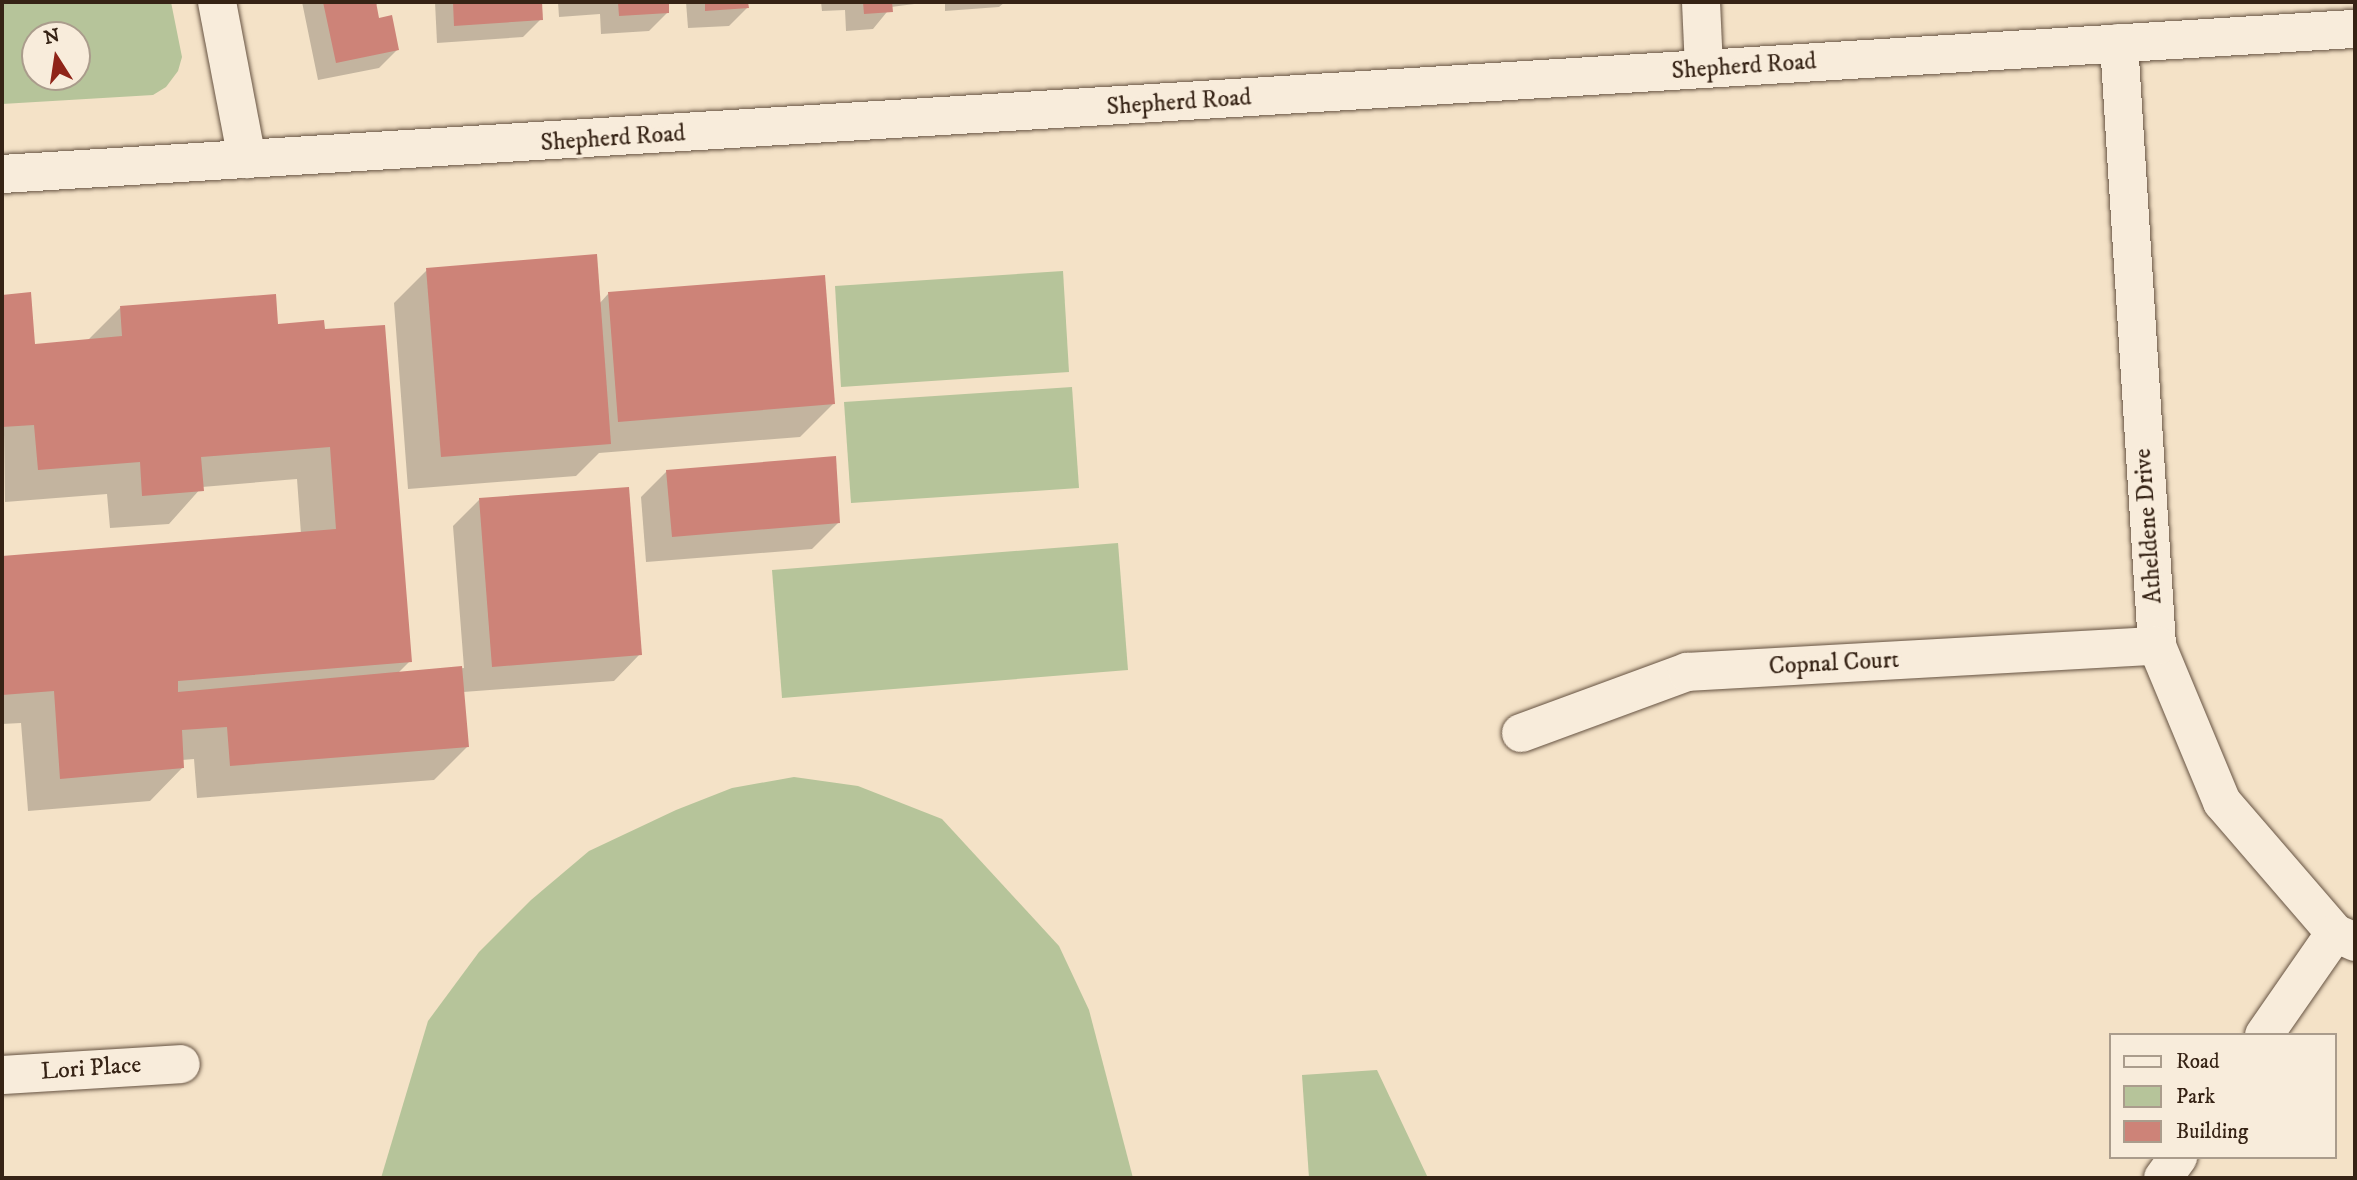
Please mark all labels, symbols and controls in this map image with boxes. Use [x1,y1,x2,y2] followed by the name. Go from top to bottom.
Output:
[21,21,91,91] north arrow
[42,24,62,50] text: N
[1671,48,1817,86] street label: Shepherd Road
[1106,84,1252,122] street label: Shepherd Road
[540,120,686,158] street label: Shepherd Road
[2129,447,2169,605] street label: Atheldene Drive
[1768,646,1900,682] street label: Copnal Court
[2108,1033,2336,1159] legend
[2176,1049,2220,1075] text: Road
[40,1051,142,1087] street label: Lori Place
[2176,1084,2215,1110] text: Park
[2176,1119,2248,1145] text: Building

